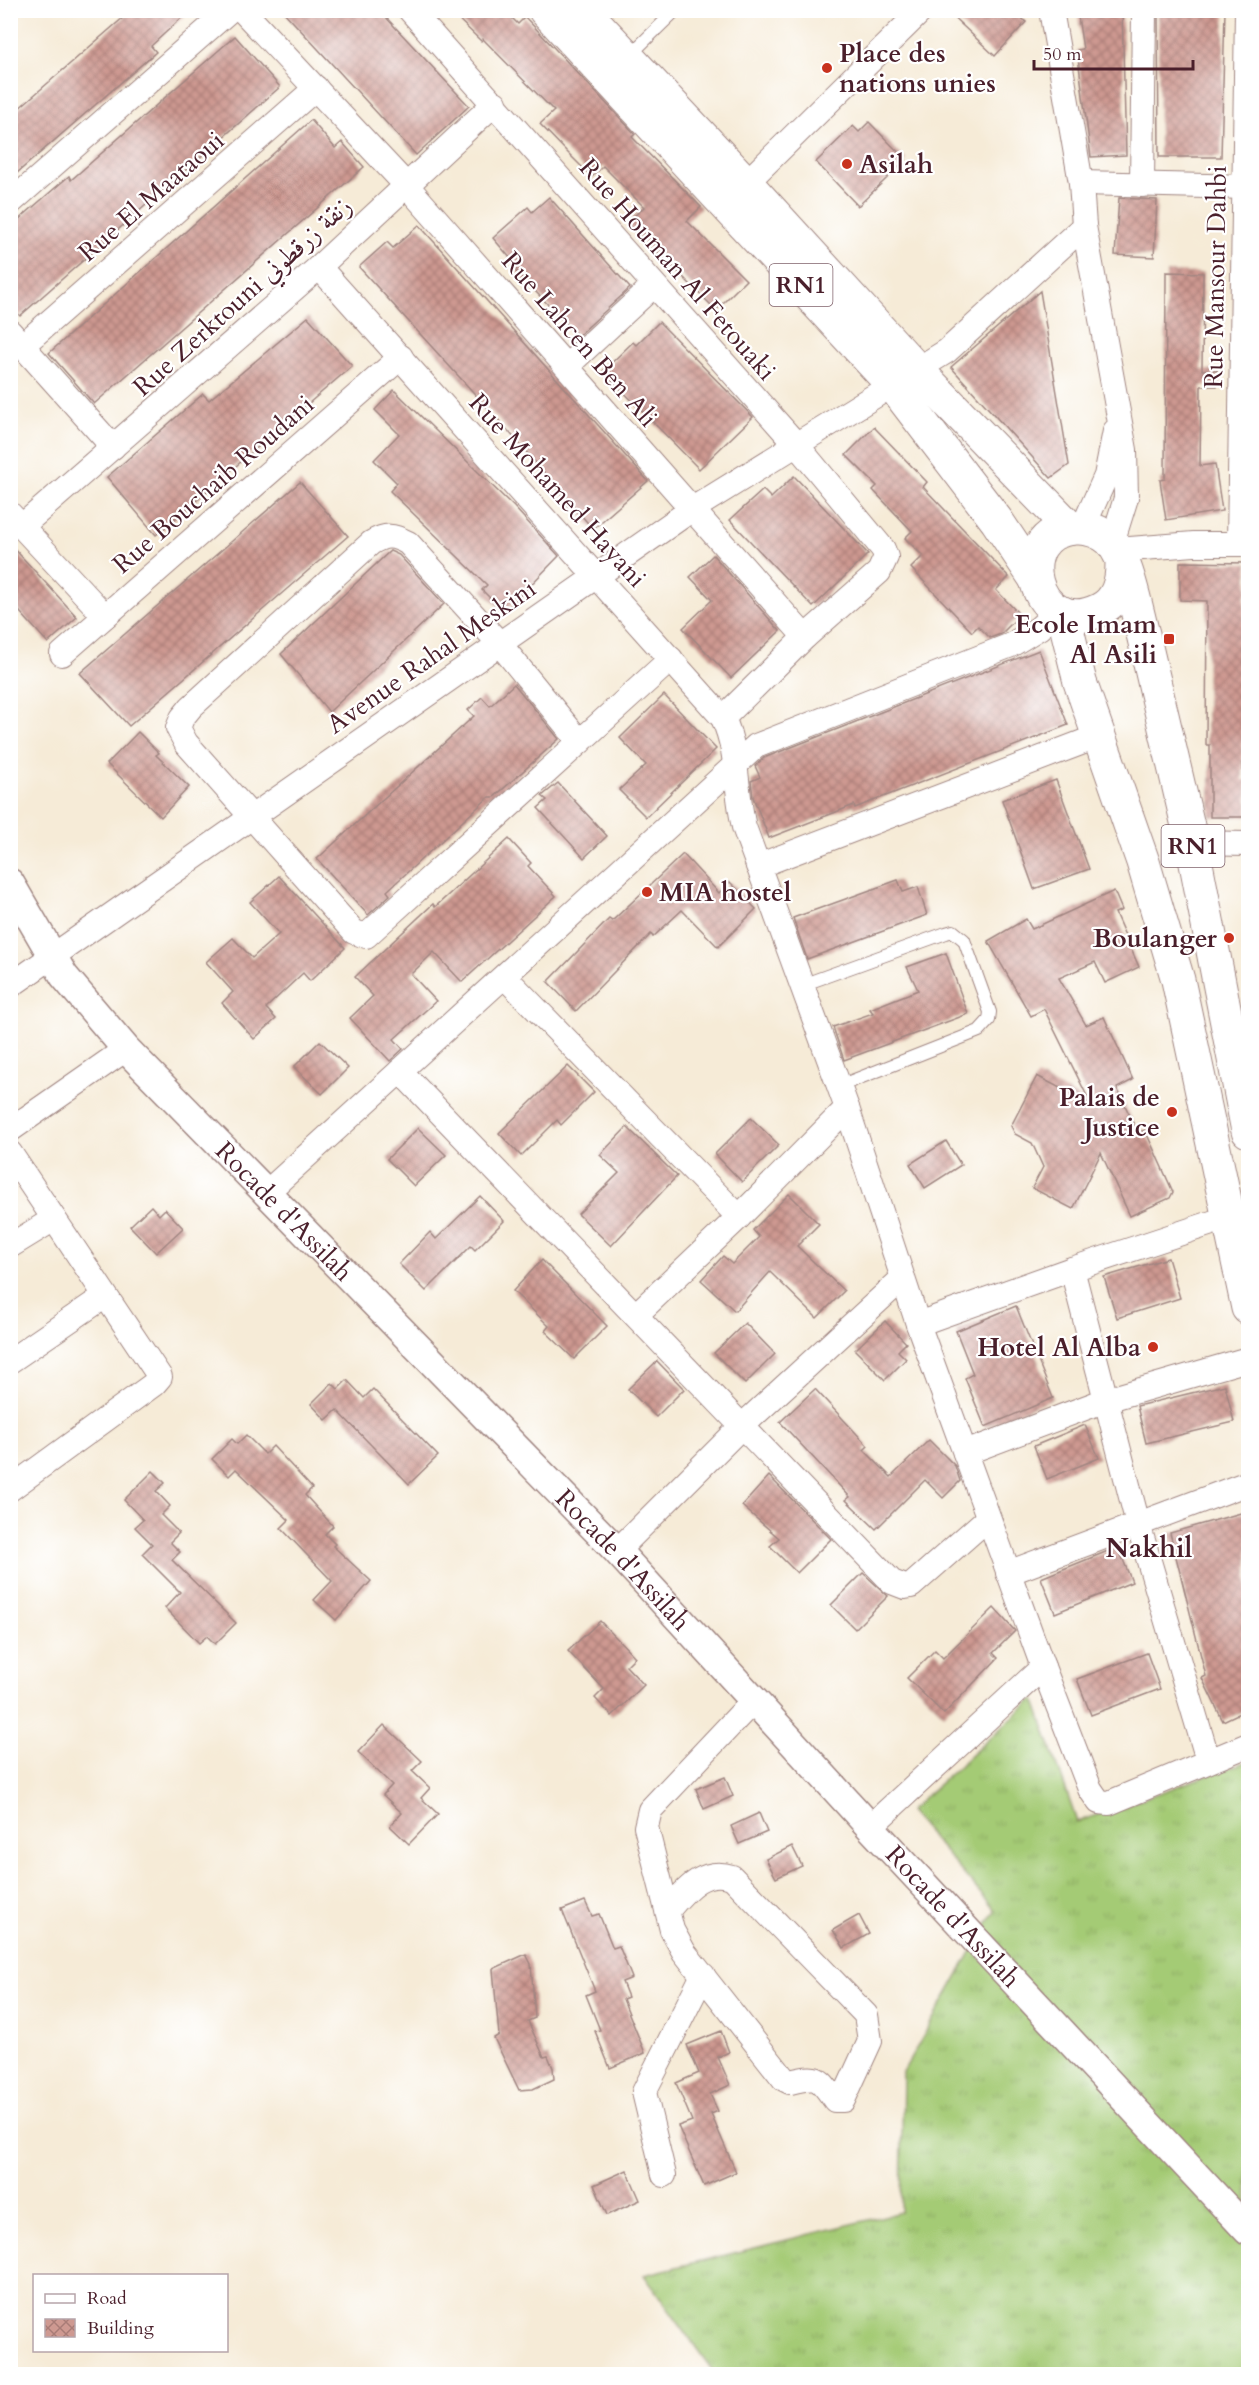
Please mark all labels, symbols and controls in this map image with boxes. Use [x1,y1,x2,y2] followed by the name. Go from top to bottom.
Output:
[1034,33,1193,71] scale bar
[839,36,996,101] place label: Place des nations unies
[1043,42,1082,67] text: 50 m
[820,61,834,75] marker: Place des nations unies
[71,123,232,270] street label: Rue El Maataoui
[859,147,933,182] place label: Asilah
[571,151,784,388] street label: Rue Houman Al Fetouaki
[840,157,854,171] marker: Asilah
[1196,165,1235,389] street label: Rue Mansour Dahbi
[125,189,362,407] street label: Rue Zerktouni زنقة زرقطوني
[494,244,665,434] street label: Rue Lahcen Ben Ali
[770,264,832,306] road number: RN1
[461,386,654,595] street label: Rue Mohamed Hayani
[105,387,321,582] street label: Rue Bouchaib Roudani
[320,571,543,742] street label: Avenue Rahal Meskini
[1014,607,1157,672] place label: Ecole Imam Al Asili
[1162,632,1176,646] marker: Ecole Imam Al Asili
[1162,825,1224,867] road number: RN1
[659,875,792,910] place label: MIA hostel
[640,885,654,899] marker: MIA hostel
[1093,921,1218,956] place label: Boulanger
[1222,931,1236,945] marker: Boulanger
[1059,1080,1160,1145] place label: Palais de Justice
[1165,1105,1179,1119] marker: Palais de Justice
[208,1134,361,1289] street label: Rocade d'Assilah
[977,1330,1141,1365] place label: Hotel Al Alba
[1146,1340,1160,1354] marker: Hotel Al Alba
[547,1481,698,1638] street label: Rocade d'Assilah
[1106,1530,1193,1567] district label: Nakhil
[878,1838,1028,1995] street label: Rocade d'Assilah
[33,2274,228,2352] legend
[87,2286,127,2311] text: Road
[87,2316,155,2341] text: Building

